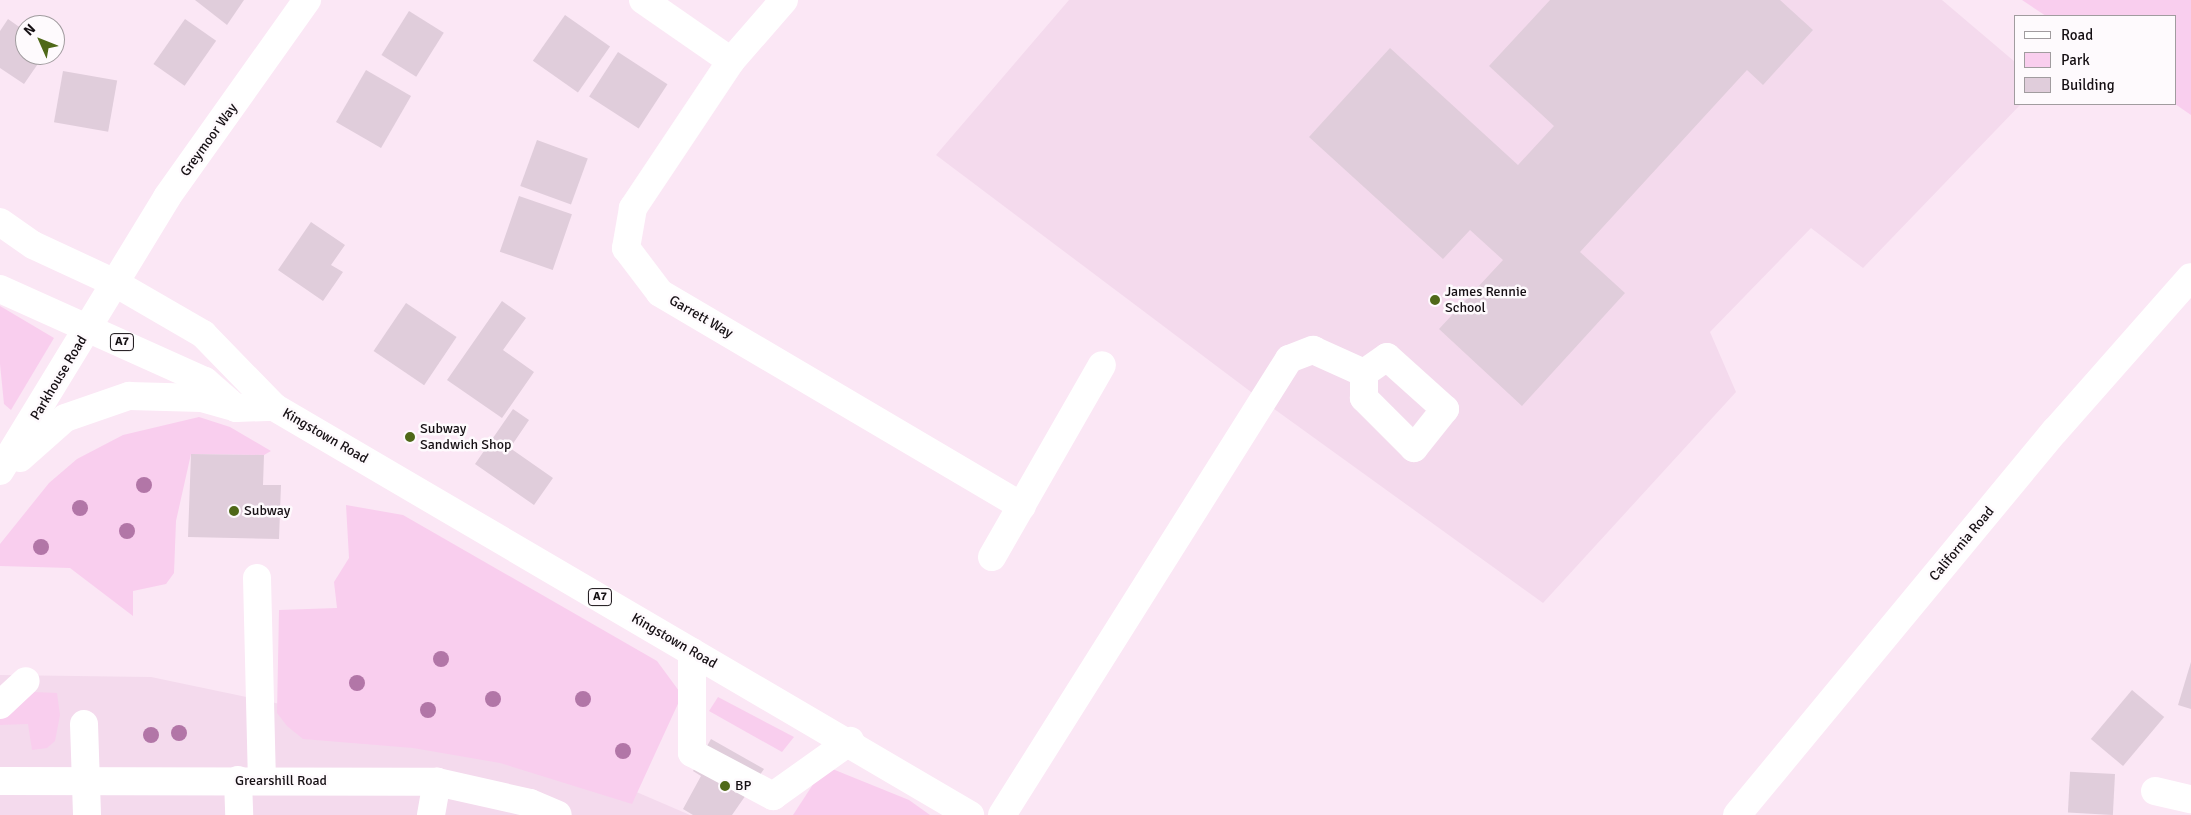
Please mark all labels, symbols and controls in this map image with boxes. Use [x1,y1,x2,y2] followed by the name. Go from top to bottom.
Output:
[15,15,65,65] north arrow
[2014,15,2176,105] legend
[20,21,39,39] text: N
[2061,26,2093,44] text: Road
[2061,51,2090,69] text: Park
[2061,76,2115,94] text: Building
[177,100,241,180] street label: Greymoor Way
[1445,284,1527,316] place label: James Rennie School
[666,292,736,342] street label: Garrett Way
[1429,294,1441,306] marker: James Rennie School
[110,332,134,352] road number: A7
[27,333,91,423] street label: Parkhouse Road
[279,405,371,467] street label: Kingstown Road
[420,421,511,454] place label: Subway Sandwich Shop
[404,431,416,443] marker: Subway Sandwich Shop
[244,503,290,519] place label: Subway
[1926,503,1998,585] street label: California Road
[228,505,240,517] marker: Subway
[588,588,612,606] road number: A7
[628,610,720,672] street label: Kingstown Road
[235,773,327,789] street label: Grearshill Road
[735,778,751,794] place label: BP
[719,780,731,792] marker: BP

